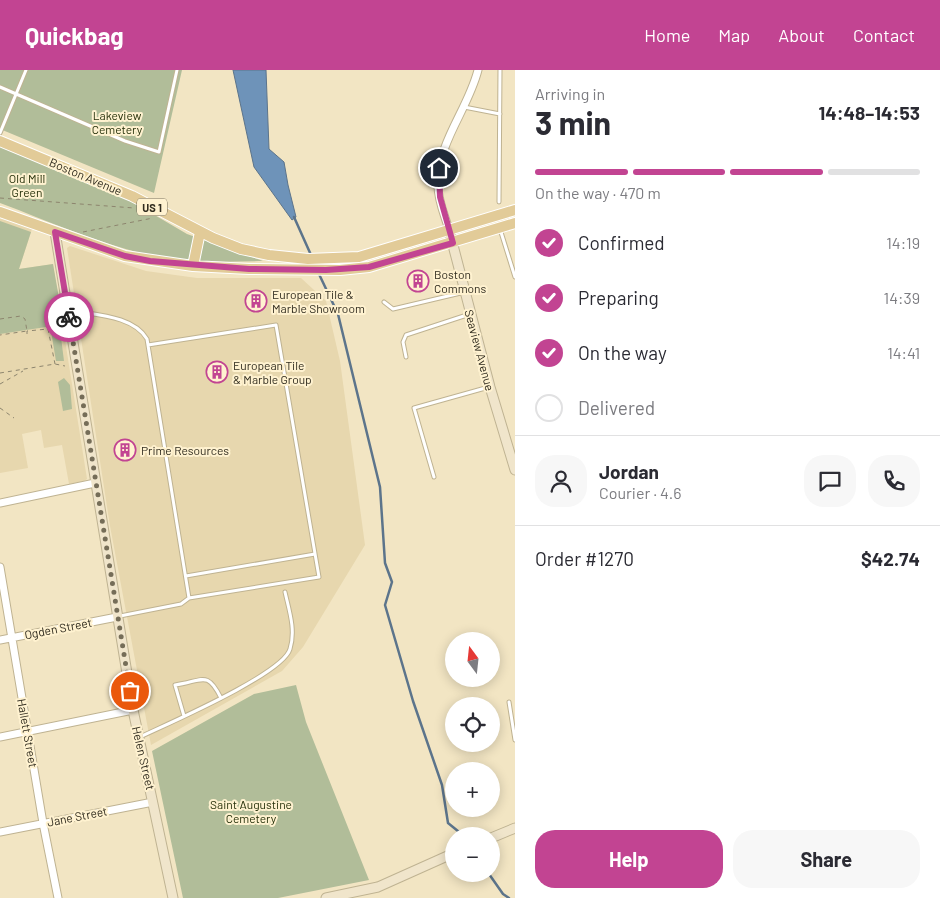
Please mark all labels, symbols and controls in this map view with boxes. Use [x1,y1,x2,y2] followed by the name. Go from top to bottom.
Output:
[25,21,124,50] text: Quickbag
[644,24,690,46] text: Home
[718,24,750,46] text: Map
[778,24,825,46] text: About
[853,24,915,46] text: Contact
[535,84,605,103] text: Arriving in
[818,101,920,124] text: 14:48–14:53
[535,103,611,141] text: 3 min
[92,108,143,136] park label: Lakeview Cemetery
[418,147,460,189] pin
[48,154,124,198] street label: Boston Avenue
[425,154,453,182] icon: home
[9,171,45,199] park label: Old Mill Green
[535,183,661,202] text: On the way · 470 m
[137,198,167,216] road number: US 1
[535,229,563,257] icon: check
[578,231,665,254] text: Confirmed
[886,233,920,252] text: 14:19
[434,267,487,295] place label: Boston Commons
[406,269,430,293] building icon: Boston Commons
[535,284,563,312] icon: check
[578,286,659,309] text: Preparing
[272,287,365,315] place label: European Tile & Marble Showroom
[884,288,920,307] text: 14:39
[244,289,268,313] building icon: European Tile & Marble Showroom
[44,292,94,342] courier
[55,303,83,331] icon: bike
[462,308,498,392] street label: Seaview Avenue
[535,339,563,367] icon: check
[578,341,667,364] text: On the way
[887,343,920,362] text: 14:41
[233,358,312,386] place label: European Tile & Marble Group
[205,360,229,384] building icon: European Tile & Marble Group
[578,396,655,419] text: Delivered
[113,438,137,462] building icon: Prime Resources
[141,443,229,457] place label: Prime Resources
[535,455,587,507] button: person
[804,455,856,507] button: chat
[868,455,920,507] button: phone
[599,460,659,483] text: Jordan
[599,483,682,502] text: Courier · 4.6
[535,547,634,570] text: Order #1270
[861,547,920,570] text: $42.74
[23,615,93,641] street label: Ogden Street
[445,632,500,688] north arrow
[445,632,500,882] map controls
[109,670,151,712] pin
[116,677,144,705] icon: bag
[15,697,41,769] street label: Hallett Street
[445,697,500,752] button: locate
[130,725,158,791] street label: Helen Street
[445,762,500,817] button: +
[210,797,292,825] park label: Saint Augustine Cemetery
[46,803,108,829] street label: Jane Street
[445,827,500,882] button: −
[535,830,723,888] button: Help
[733,830,920,888] button: Share

